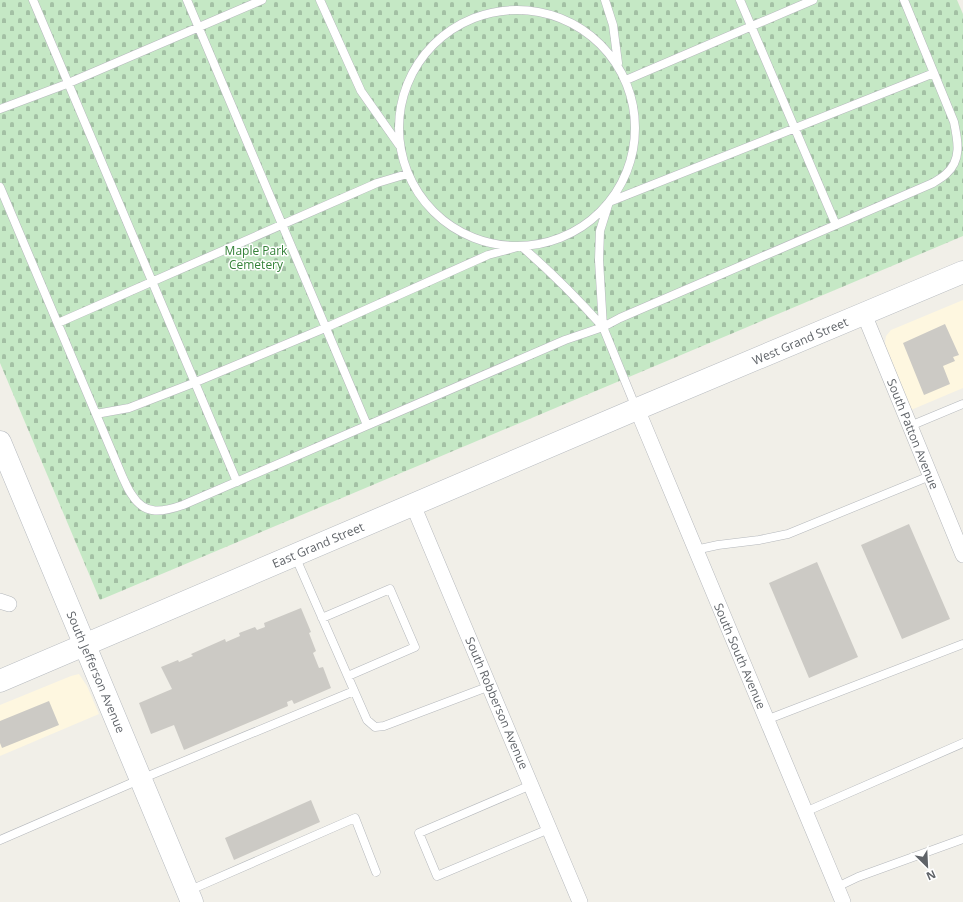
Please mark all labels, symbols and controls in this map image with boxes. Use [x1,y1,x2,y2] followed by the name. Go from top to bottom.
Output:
[225,242,288,273] park label: Maple Park Cemetery
[749,313,851,369] street label: West Grand Street
[883,376,943,492] street label: South Patton Avenue
[270,518,366,572] street label: East Grand Street
[710,600,770,712] street label: South South Avenue
[63,608,129,736] street label: South Jefferson Avenue
[461,634,533,772] street label: South Robberson Avenue
[907,846,947,886] north arrow
[924,867,938,884] text: N

